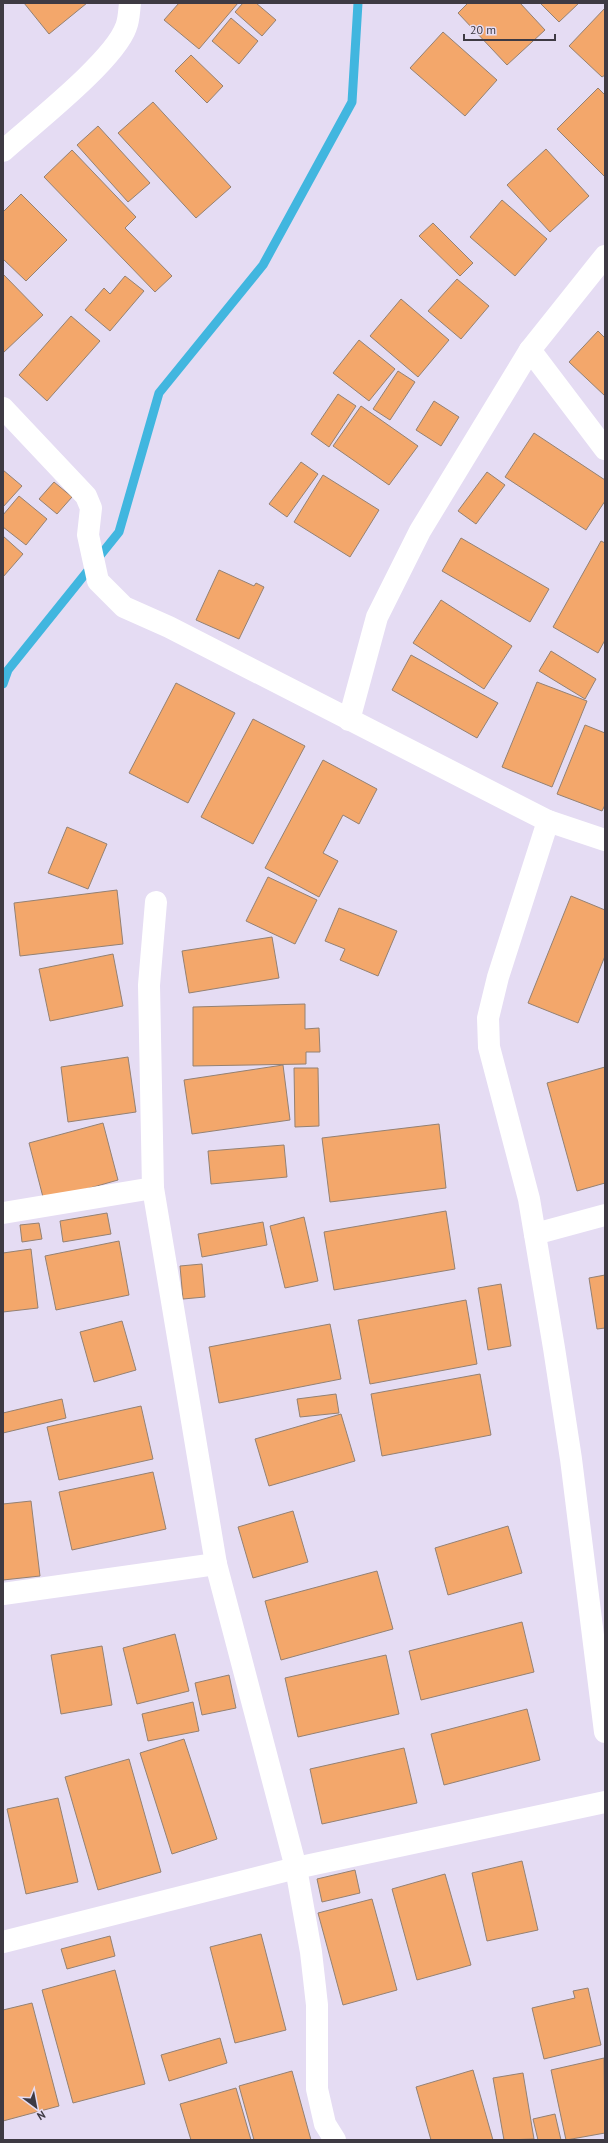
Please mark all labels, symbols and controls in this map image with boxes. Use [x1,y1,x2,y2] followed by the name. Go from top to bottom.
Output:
[464,16,555,42] scale bar
[470,22,496,37] text: 20 m
[16,2087,56,2127] north arrow
[35,2108,48,2123] text: N

